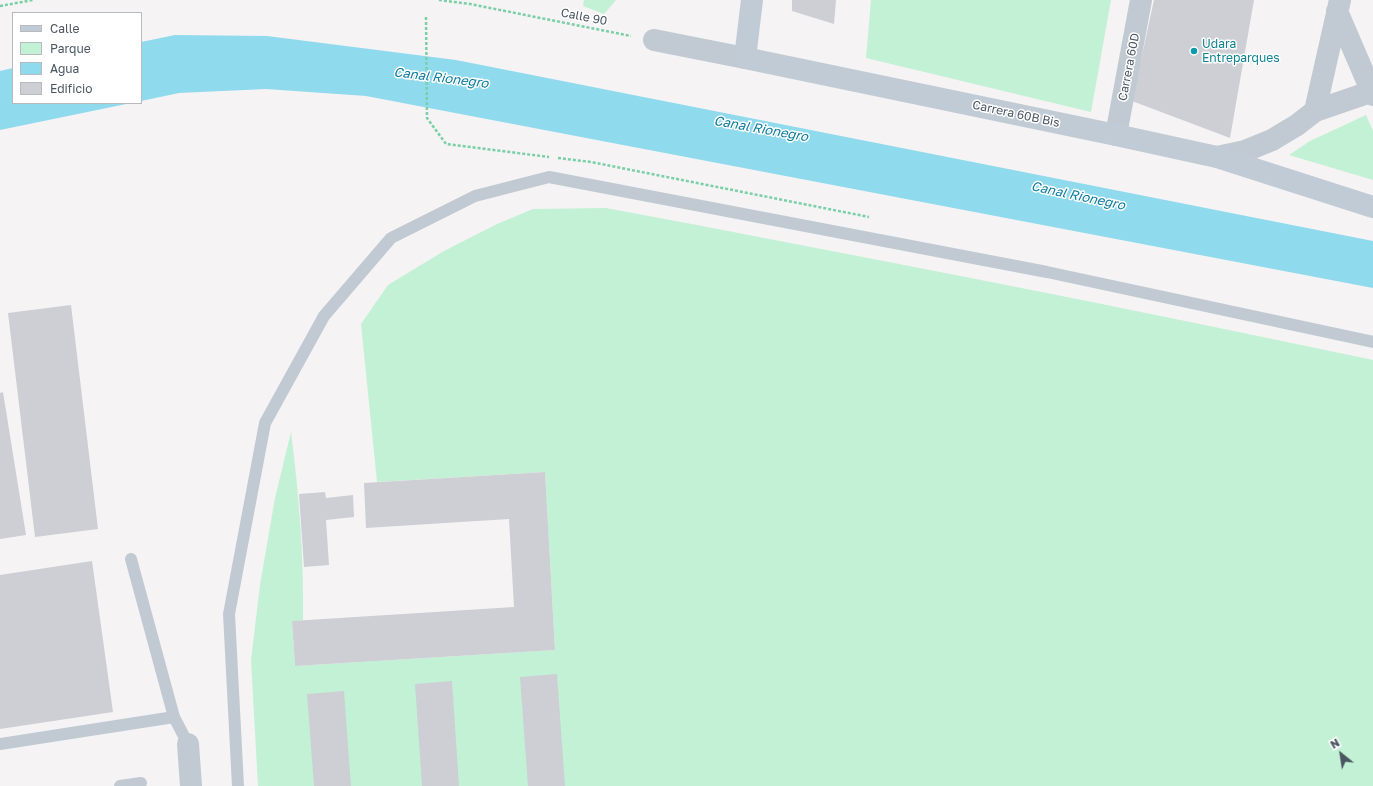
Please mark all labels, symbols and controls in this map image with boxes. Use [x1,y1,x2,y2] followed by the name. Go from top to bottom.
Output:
[559,5,609,29] street label: Calle 90
[12,12,142,104] legend
[50,21,79,36] text: Calle
[1115,32,1143,102] street label: Carrera 60D
[1202,37,1280,65] place label: Udara Entreparques
[50,41,91,56] text: Parque
[1189,46,1199,56] marker: Udara Entreparques
[50,61,79,76] text: Agua
[393,64,489,92] water label: Canal Rionegro
[50,81,92,96] text: Edificio
[971,98,1061,130] street label: Carrera 60B Bis
[713,113,809,145] water label: Canal Rionegro
[1030,178,1126,214] water label: Canal Rionegro
[1321,734,1361,774] north arrow
[1328,735,1342,751] text: N

